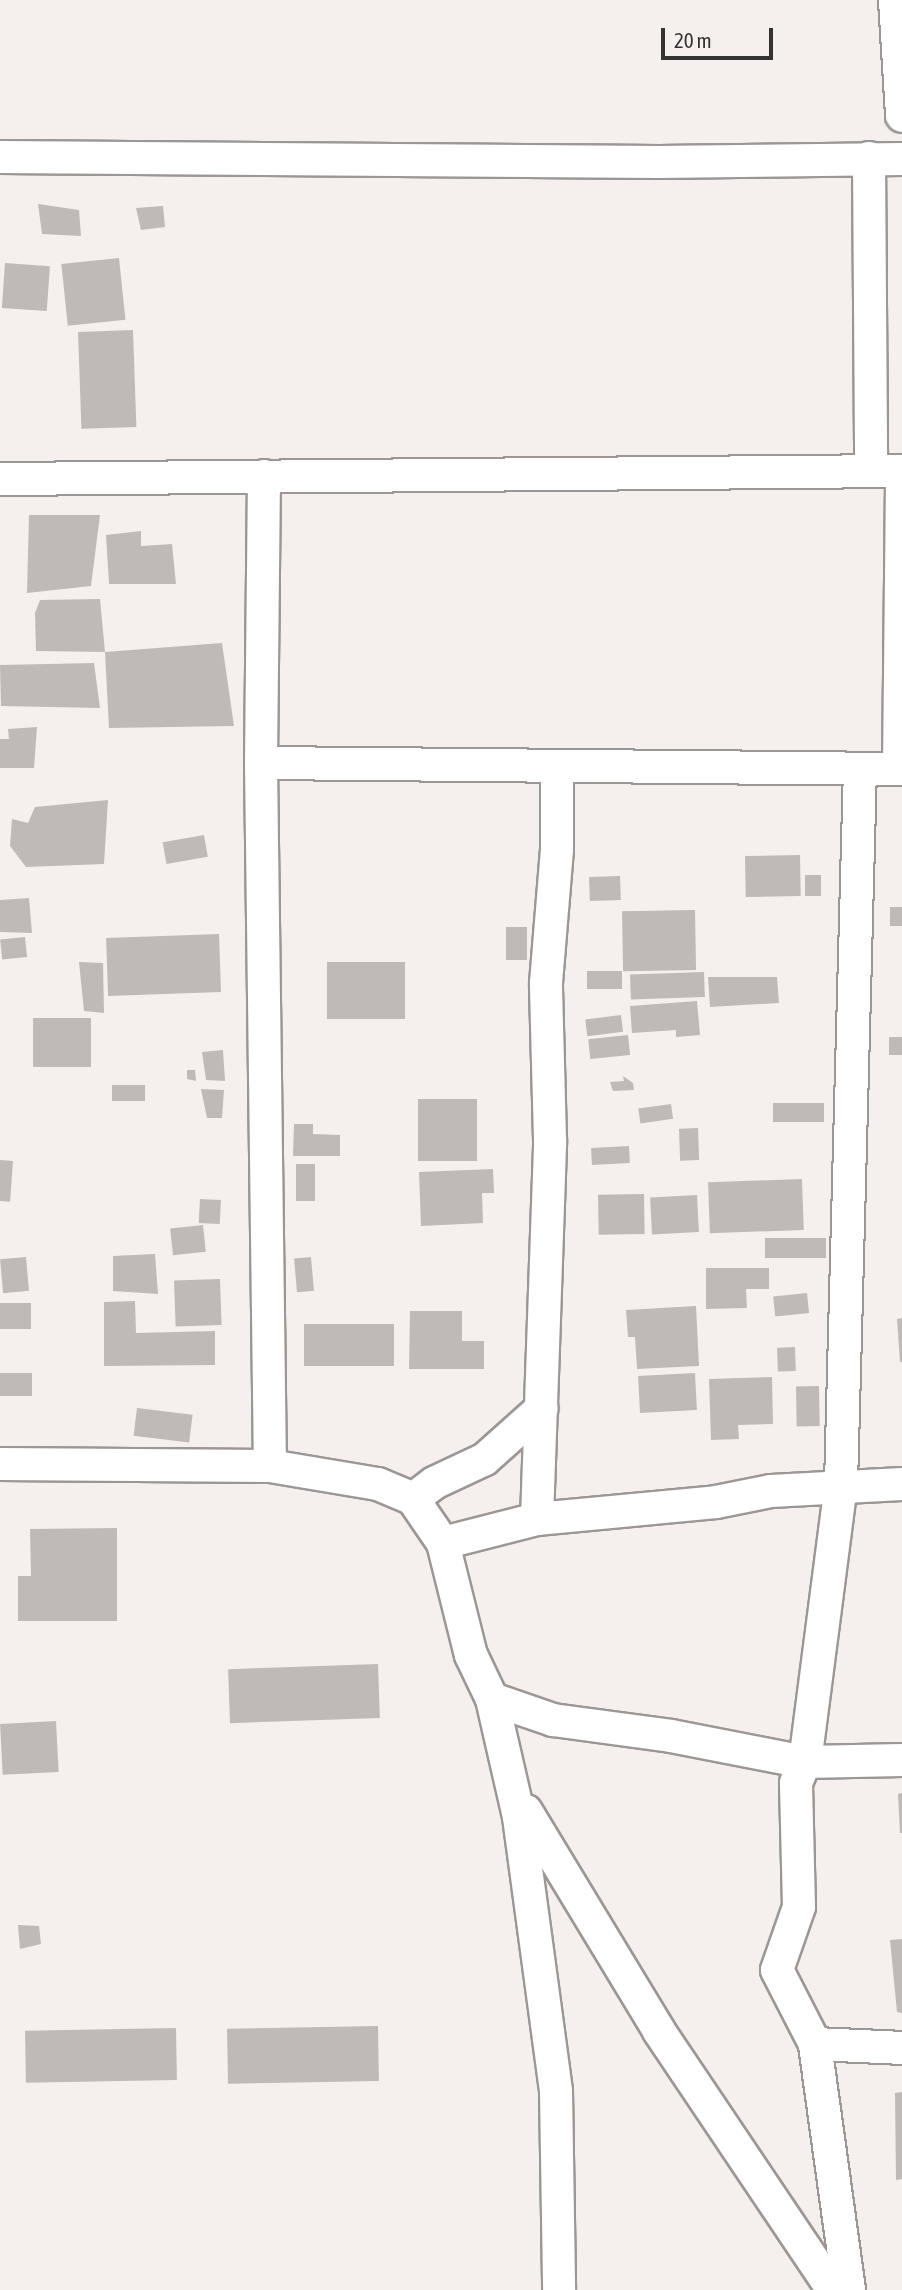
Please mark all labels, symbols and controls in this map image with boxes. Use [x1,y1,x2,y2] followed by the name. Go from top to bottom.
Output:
[664,14,776,58] scale bar
[674,28,712,52] text: 20 m

